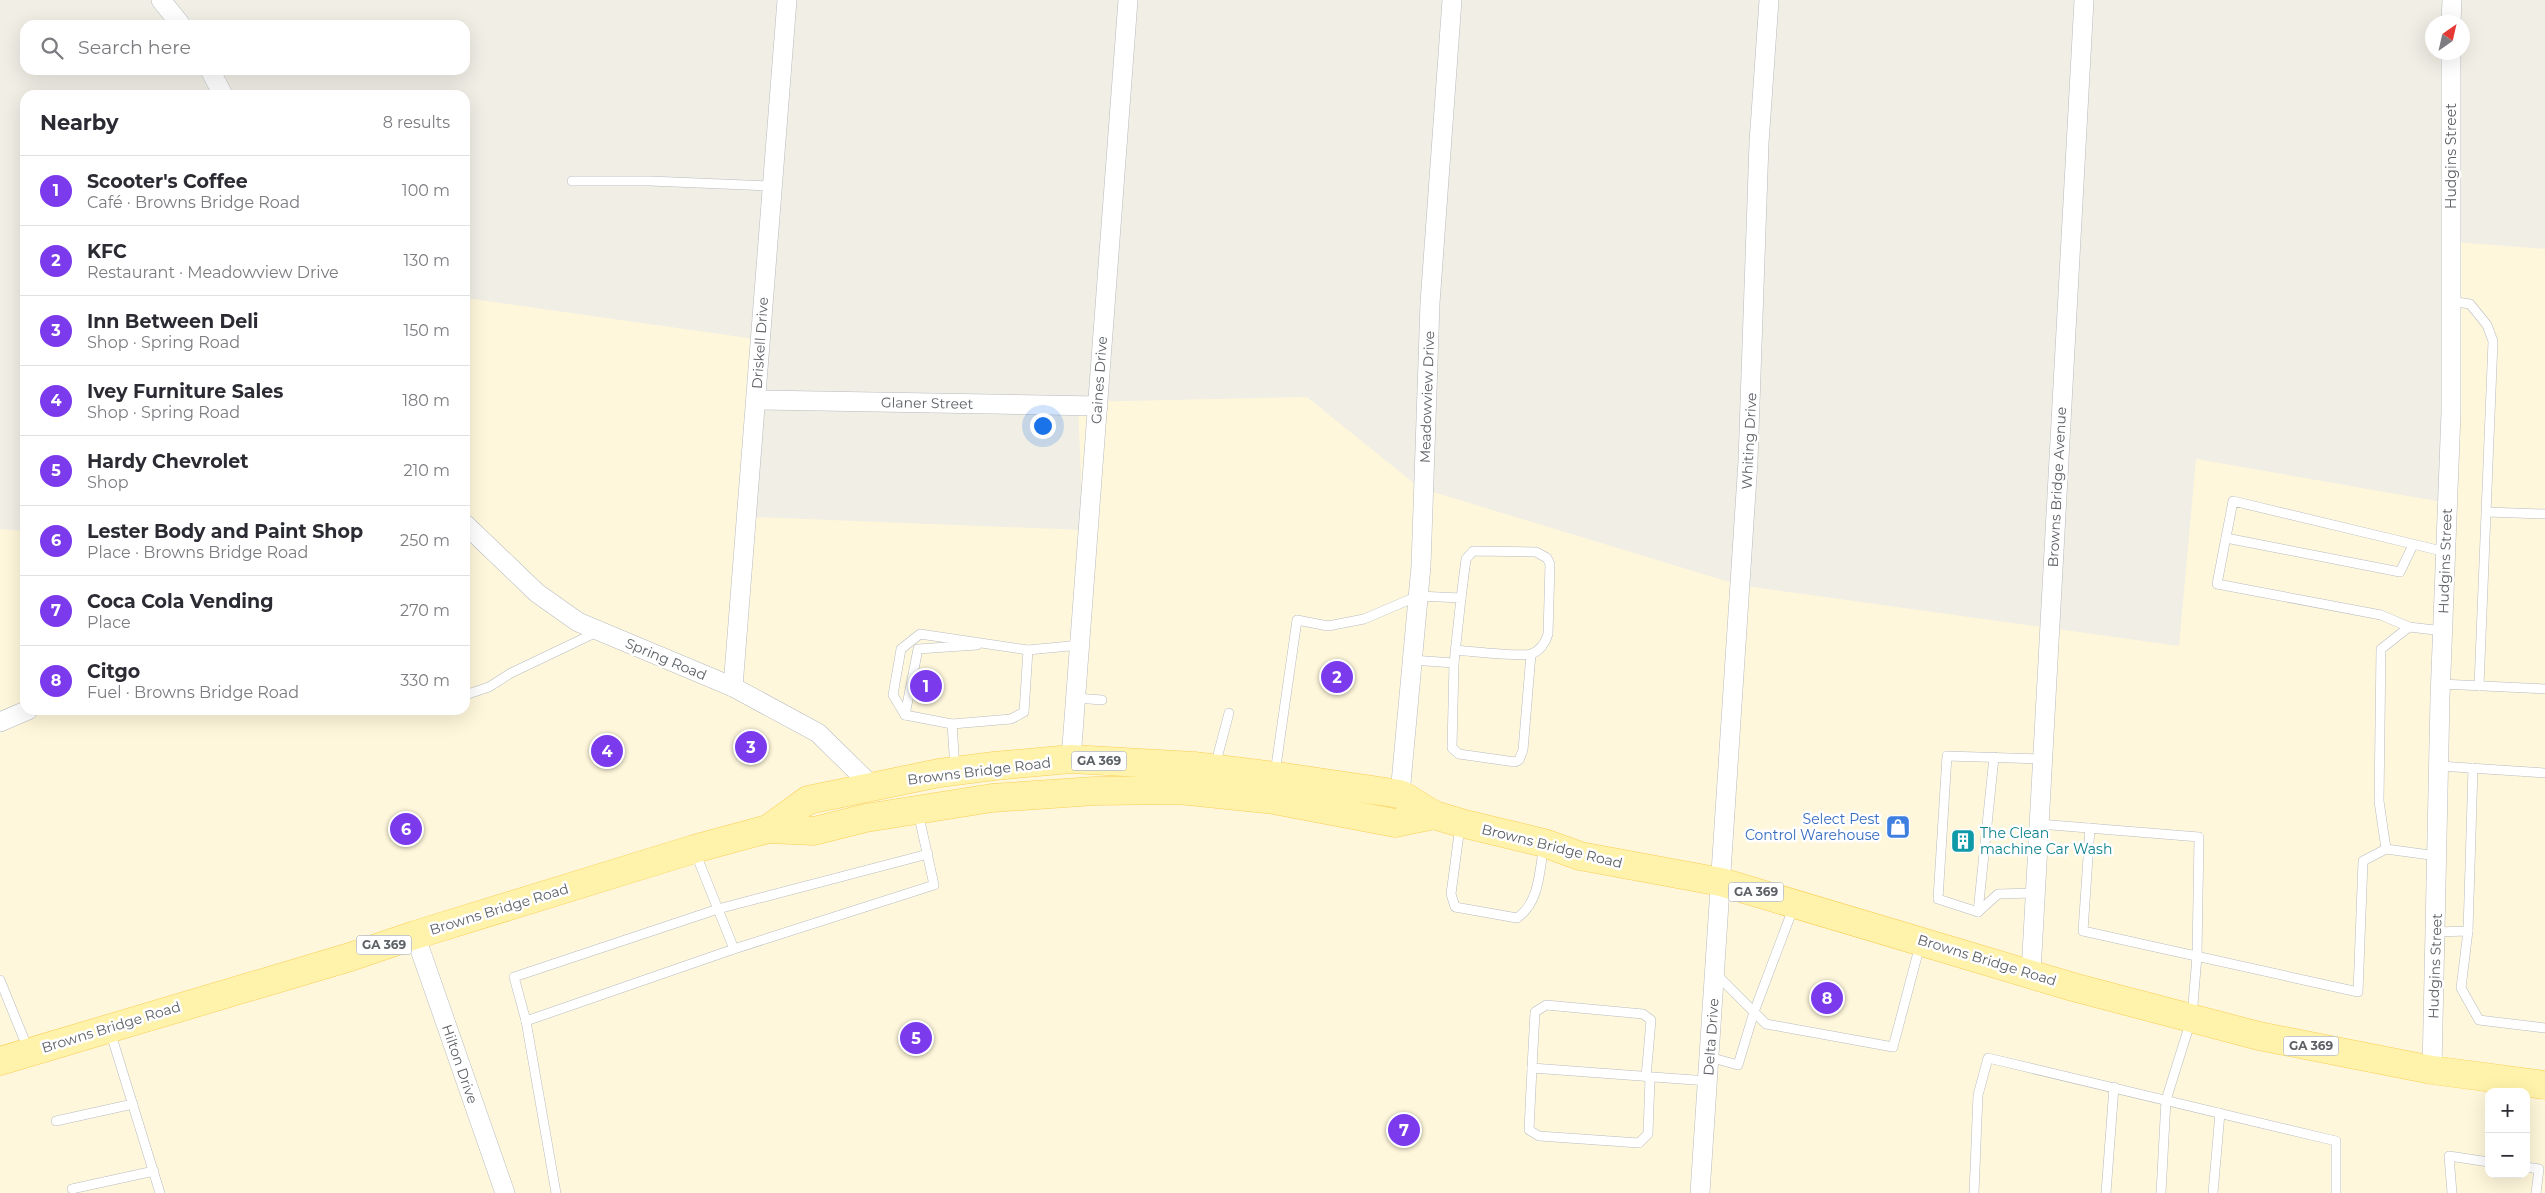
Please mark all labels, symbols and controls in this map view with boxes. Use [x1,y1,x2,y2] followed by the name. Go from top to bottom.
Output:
[2425,15,2470,60] north arrow
[20,20,470,75] search box
[38,34,66,62] icon: search
[78,36,191,59] text: Search here
[2442,103,2460,209] street label: Hudgins Street
[40,110,119,135] text: Nearby
[383,113,450,132] text: 8 results
[87,170,248,193] text: Scooter's Coffee
[53,181,59,200] text: 1
[402,181,450,200] text: 100 m
[87,193,300,212] text: Café · Browns Bridge Road
[87,240,127,263] text: KFC
[51,251,61,270] text: 2
[403,251,450,270] text: 130 m
[87,263,339,282] text: Restaurant · Meadowview Drive
[748,296,772,390] street label: Driskell Drive
[87,310,259,333] text: Inn Between Deli
[51,321,61,340] text: 3
[403,321,450,340] text: 150 m
[1416,330,1438,464] street label: Meadowview Drive
[87,333,240,352] text: Shop · Spring Road
[1087,336,1111,424] street label: Gaines Drive
[87,380,283,403] text: Ivey Furniture Sales
[50,391,62,410] text: 4
[402,391,450,410] text: 180 m
[1737,392,1761,490] street label: Whiting Drive
[881,393,974,413] street label: Glaner Street
[87,403,240,422] text: Shop · Spring Road
[2044,406,2070,568] street label: Browns Bridge Avenue
[1030,413,1056,439] your location
[87,450,249,473] text: Hardy Chevrolet
[51,461,61,480] text: 5
[403,461,450,480] text: 210 m
[87,473,129,492] text: Shop
[2434,507,2456,614] street label: Hudgins Street
[87,520,363,543] text: Lester Body and Paint Shop
[51,531,61,550] text: 6
[400,531,450,550] text: 250 m
[87,543,308,562] text: Place · Browns Bridge Road
[87,590,274,613] text: Coca Cola Vending
[51,601,61,620] text: 7
[400,601,450,620] text: 270 m
[87,613,131,632] text: Place
[623,634,709,684] street label: Spring Road
[1321,658,1353,696] pin: 2
[87,660,140,683] text: Citgo
[910,667,942,705] pin: 1
[51,671,61,690] text: 8
[400,671,450,690] text: 330 m
[87,683,299,702] text: Fuel · Browns Bridge Road
[735,728,767,766] pin: 3
[591,732,623,770] pin: 4
[1072,751,1126,770] road number: GA 369
[906,753,1052,789] street label: Browns Bridge Road
[390,810,422,848] pin: 6
[1745,810,1880,844] place label: Select Pest Control Warehouse
[1885,814,1911,840] shop icon: Select Pest Control Warehouse
[1480,820,1624,872] street label: Browns Bridge Road
[1980,824,2112,858] place label: The Clean machine Car Wash
[1950,828,1976,854] building icon: The Clean machine Car Wash
[427,879,571,939] street label: Browns Bridge Road
[1728,882,1784,902] road number: GA 369
[2424,912,2446,1019] street label: Hudgins Street
[1915,930,2059,990] street label: Browns Bridge Road
[356,936,412,954] road number: GA 369
[1811,979,1843,1017] pin: 8
[39,997,183,1057] street label: Browns Bridge Road
[1699,998,1723,1076] street label: Delta Drive
[900,1019,932,1057] pin: 5
[438,1022,482,1106] street label: Hilton Drive
[2284,1036,2338,1056] road number: GA 369
[2485,1088,2530,1178] map controls
[2485,1088,2530,1133] button: +
[1388,1111,1420,1149] pin: 7
[2485,1133,2530,1178] button: −

